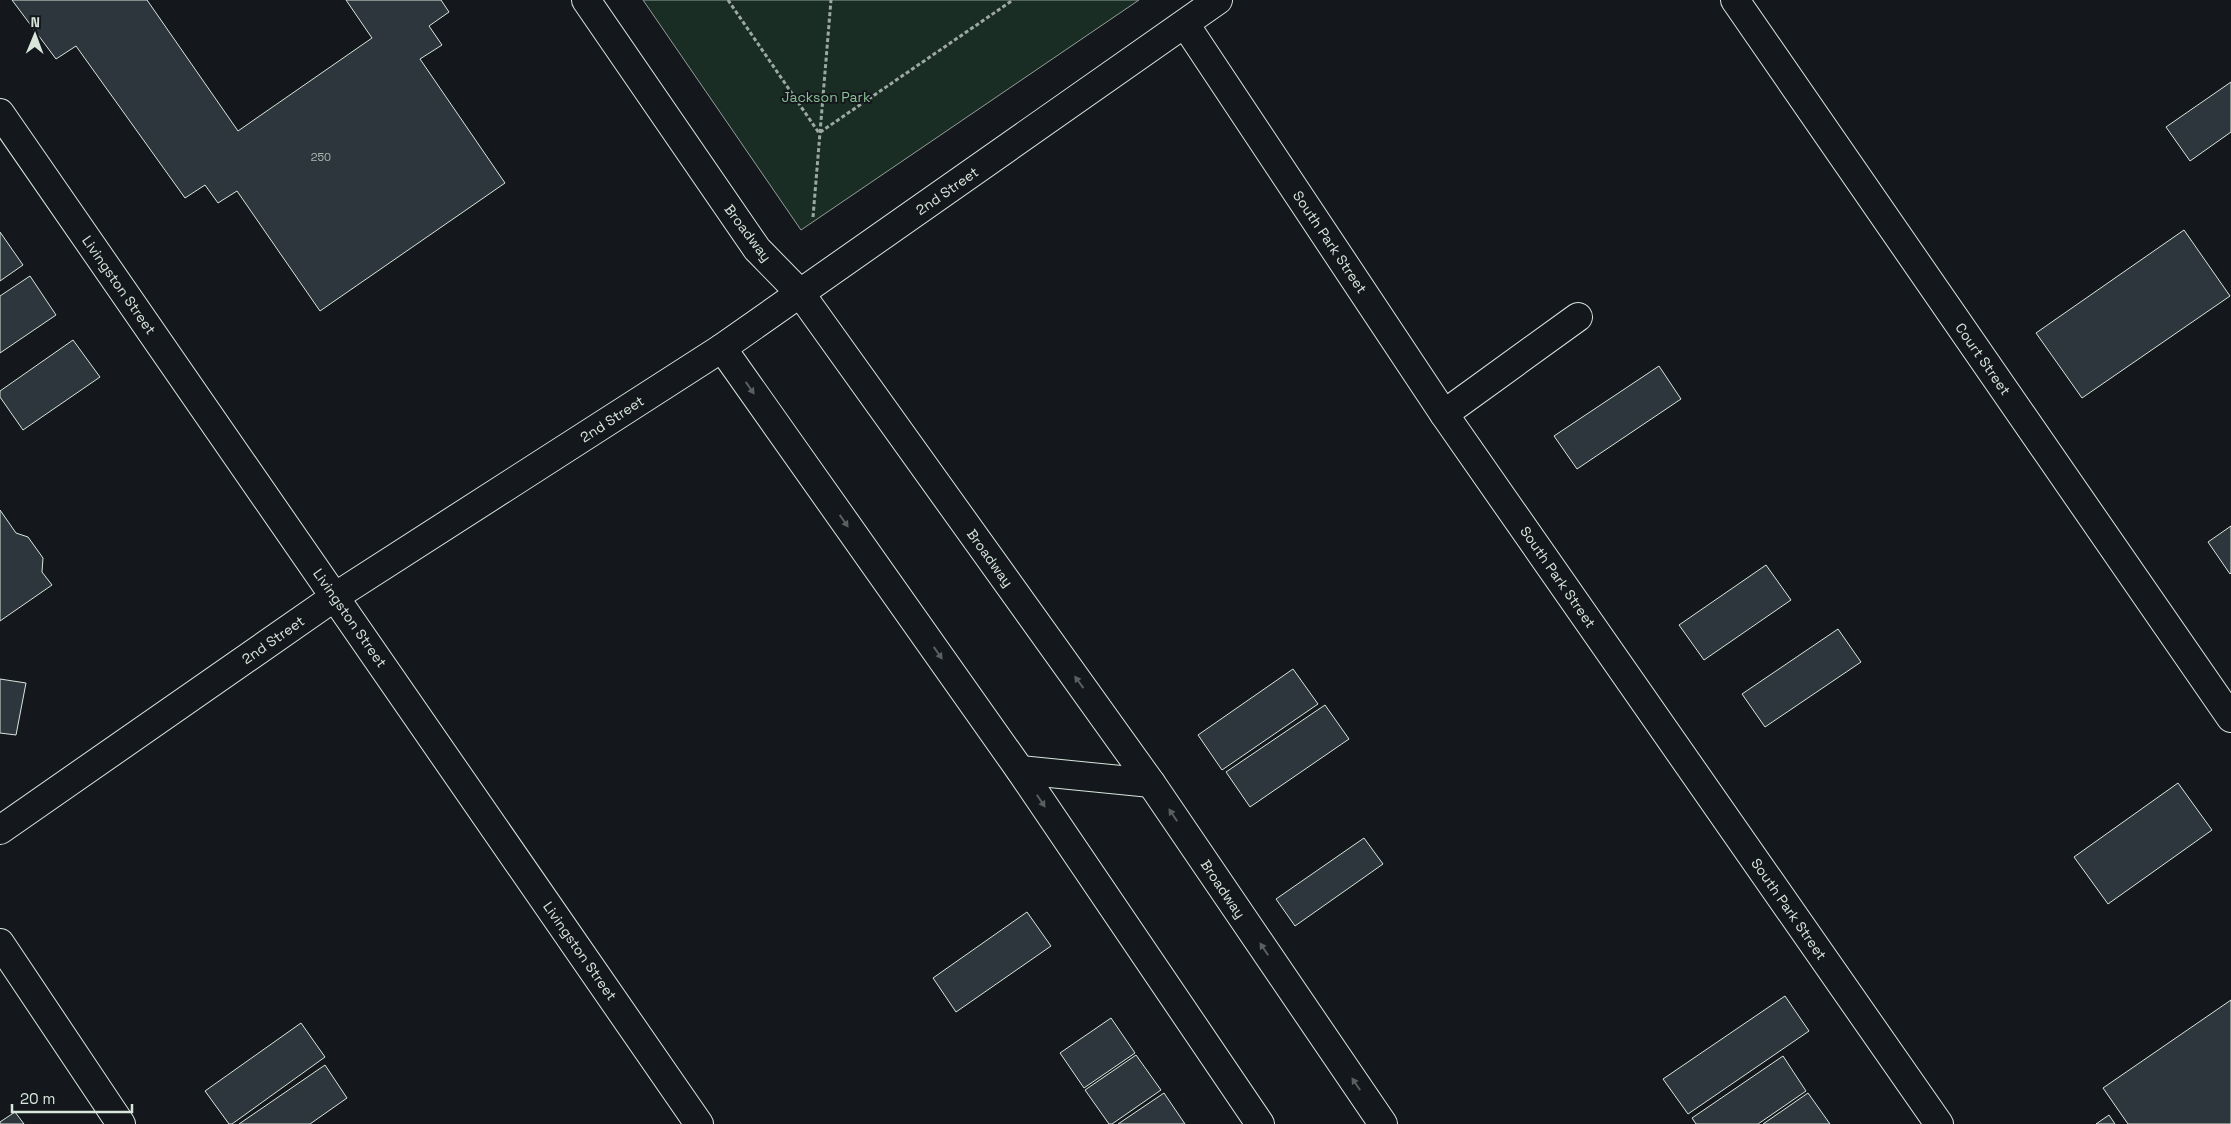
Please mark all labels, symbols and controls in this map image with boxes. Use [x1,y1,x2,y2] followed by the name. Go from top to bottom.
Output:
[10,10,60,60] north arrow
[30,13,40,31] text: N
[782,88,871,106] park label: Jackson Park
[311,150,331,164] house number: 250
[912,163,982,219] street label: 2nd Street
[1289,187,1371,297] street label: South Park Street
[721,201,775,265] street label: Broadway
[78,232,160,338] street label: Livingston Street
[1951,319,2015,399] street label: Court Street
[745,381,755,395] one-way arrow
[577,392,647,446] street label: 2nd Street
[839,514,849,528] one-way arrow
[1516,523,1600,631] street label: South Park Street
[963,525,1017,591] street label: Broadway
[309,565,391,671] street label: Livingston Street
[238,612,308,668] street label: 2nd Street
[933,647,943,660] one-way arrow
[1074,676,1084,689] one-way arrow
[1036,794,1046,808] one-way arrow
[1168,808,1178,822] one-way arrow
[1747,855,1831,963] street label: South Park Street
[1197,856,1249,922] street label: Broadway
[539,898,621,1004] street label: Livingston Street
[1259,943,1269,956] one-way arrow
[1351,1077,1361,1090] one-way arrow
[12,1082,132,1114] scale bar
[20,1089,55,1108] text: 20 m

